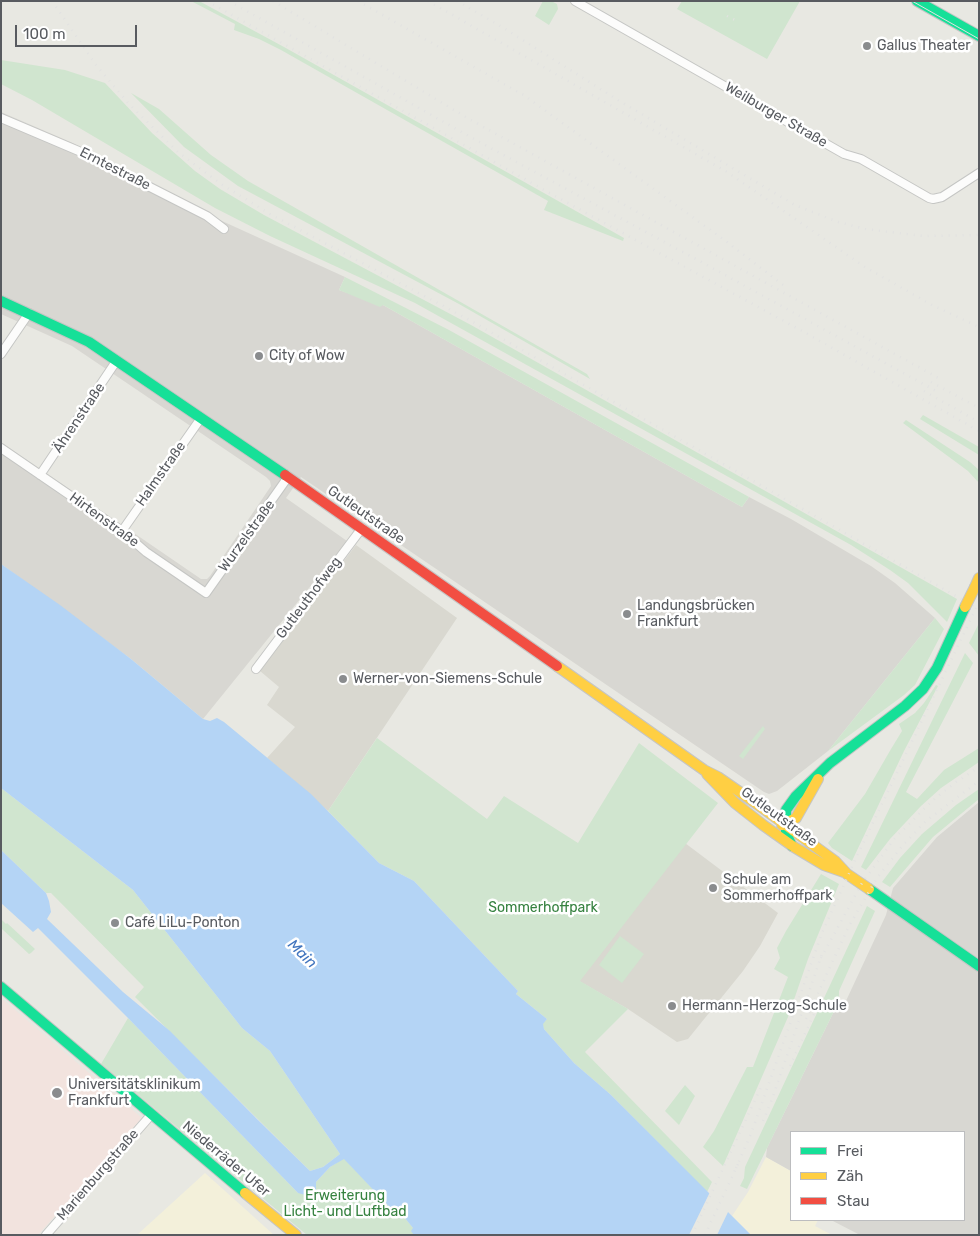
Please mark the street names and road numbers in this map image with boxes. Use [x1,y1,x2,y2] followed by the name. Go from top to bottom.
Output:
[722,79,830,151] street label: Weilburger Straße
[77,144,153,194] street label: Erntestraße
[49,380,109,456] street label: Ährenstraße
[133,438,189,510] street label: Halmstraße
[324,482,408,548] street label: Gutleutstraße
[66,489,142,551] street label: Hirtenstraße
[215,497,279,575] street label: Wurzelstraße
[273,554,345,642] street label: Gutleuthofweg
[738,784,820,850] street label: Gutleutstraße
[179,1118,273,1200] street label: Niederräder Ufer
[54,1126,142,1224] street label: Marienburgstraße

